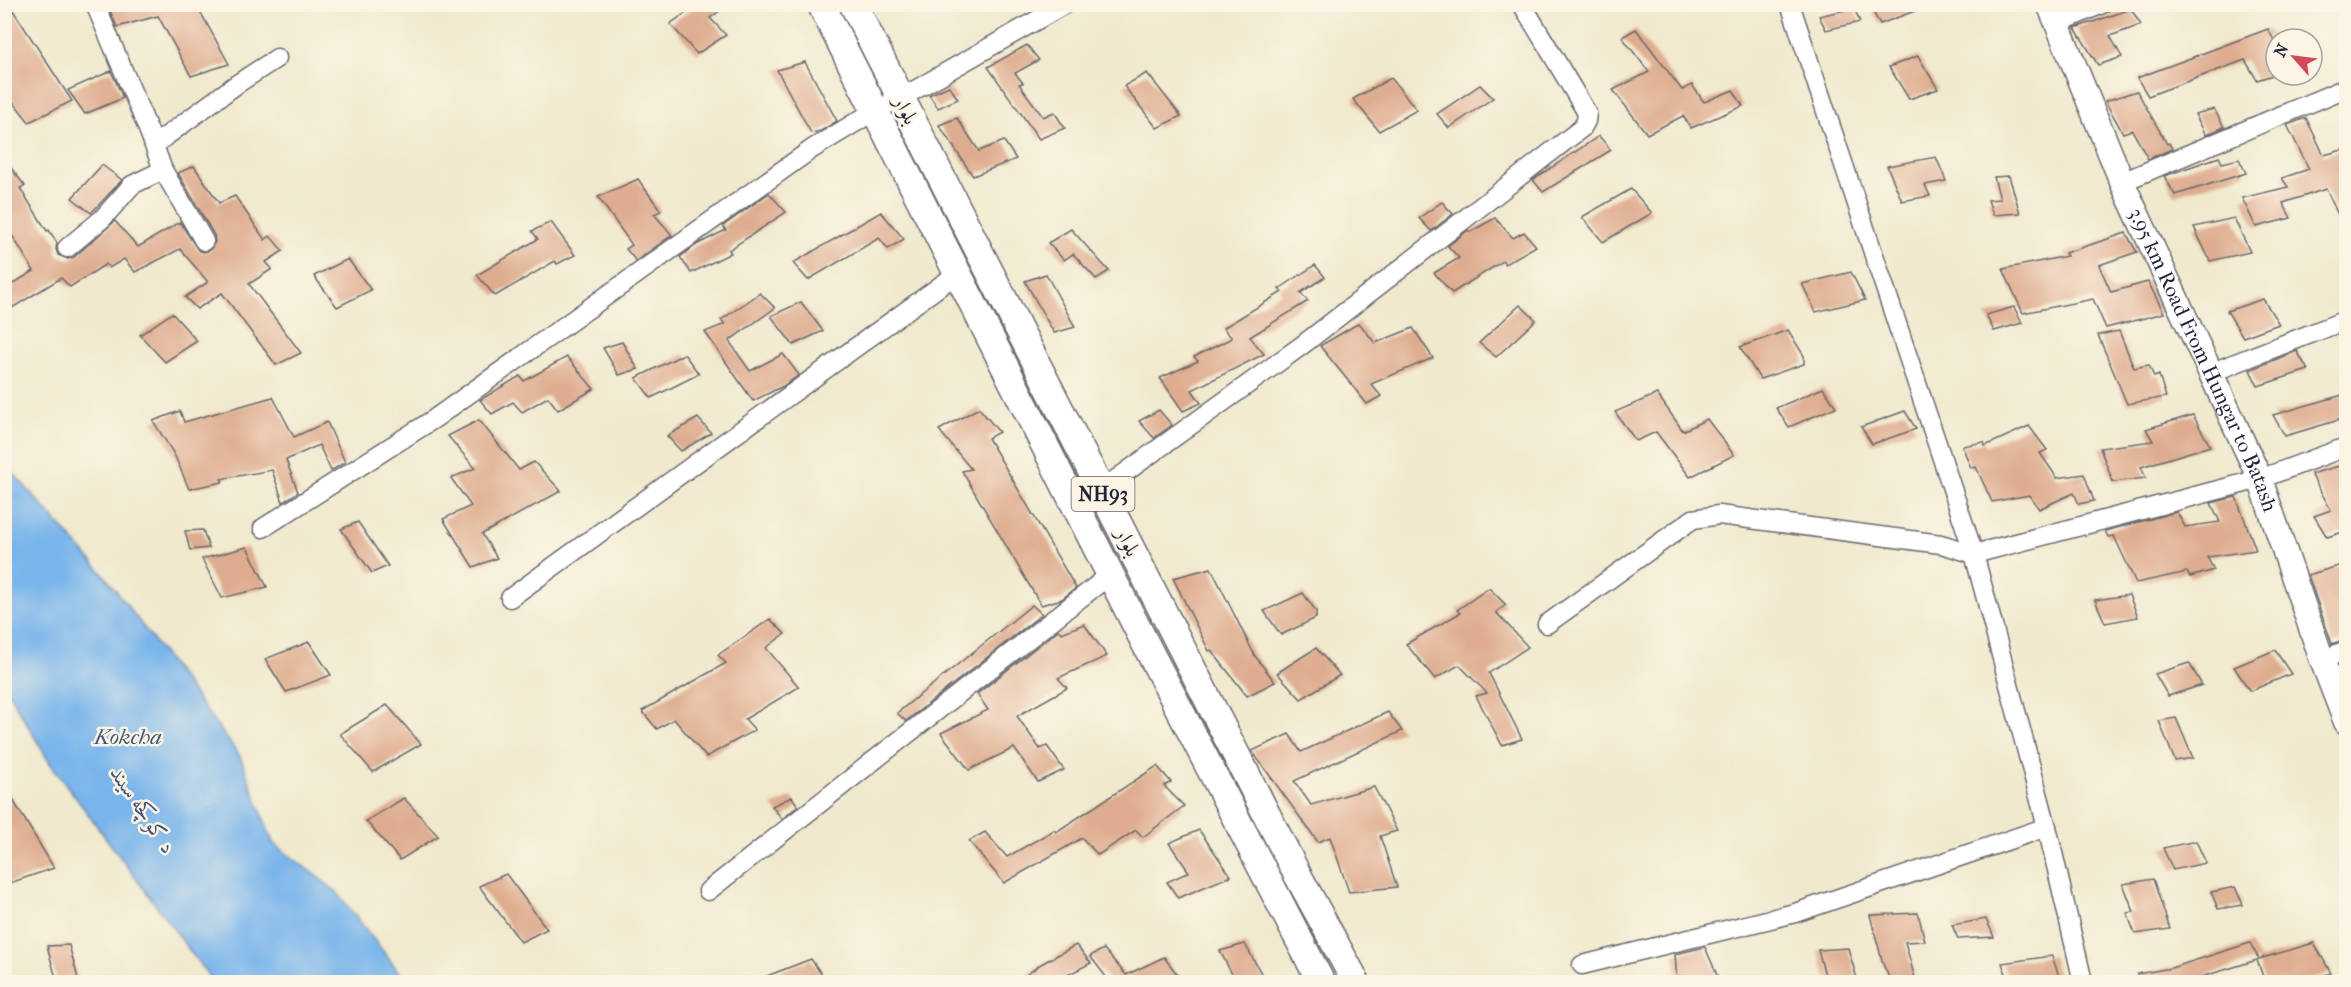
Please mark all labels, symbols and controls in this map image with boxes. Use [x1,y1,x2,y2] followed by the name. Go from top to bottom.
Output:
[2264,27,2324,87] north arrow
[2270,40,2293,60] text: N
[887,90,923,129] street label: بلوار
[2124,204,2282,515] street label: 3.95 km Road From Hungar to Batash
[1072,477,1134,511] road number: NH93
[1109,522,1145,561] street label: بلوار
[92,724,162,750] water label: Kokcha
[103,761,182,860] water label: د کوکچه سیند

